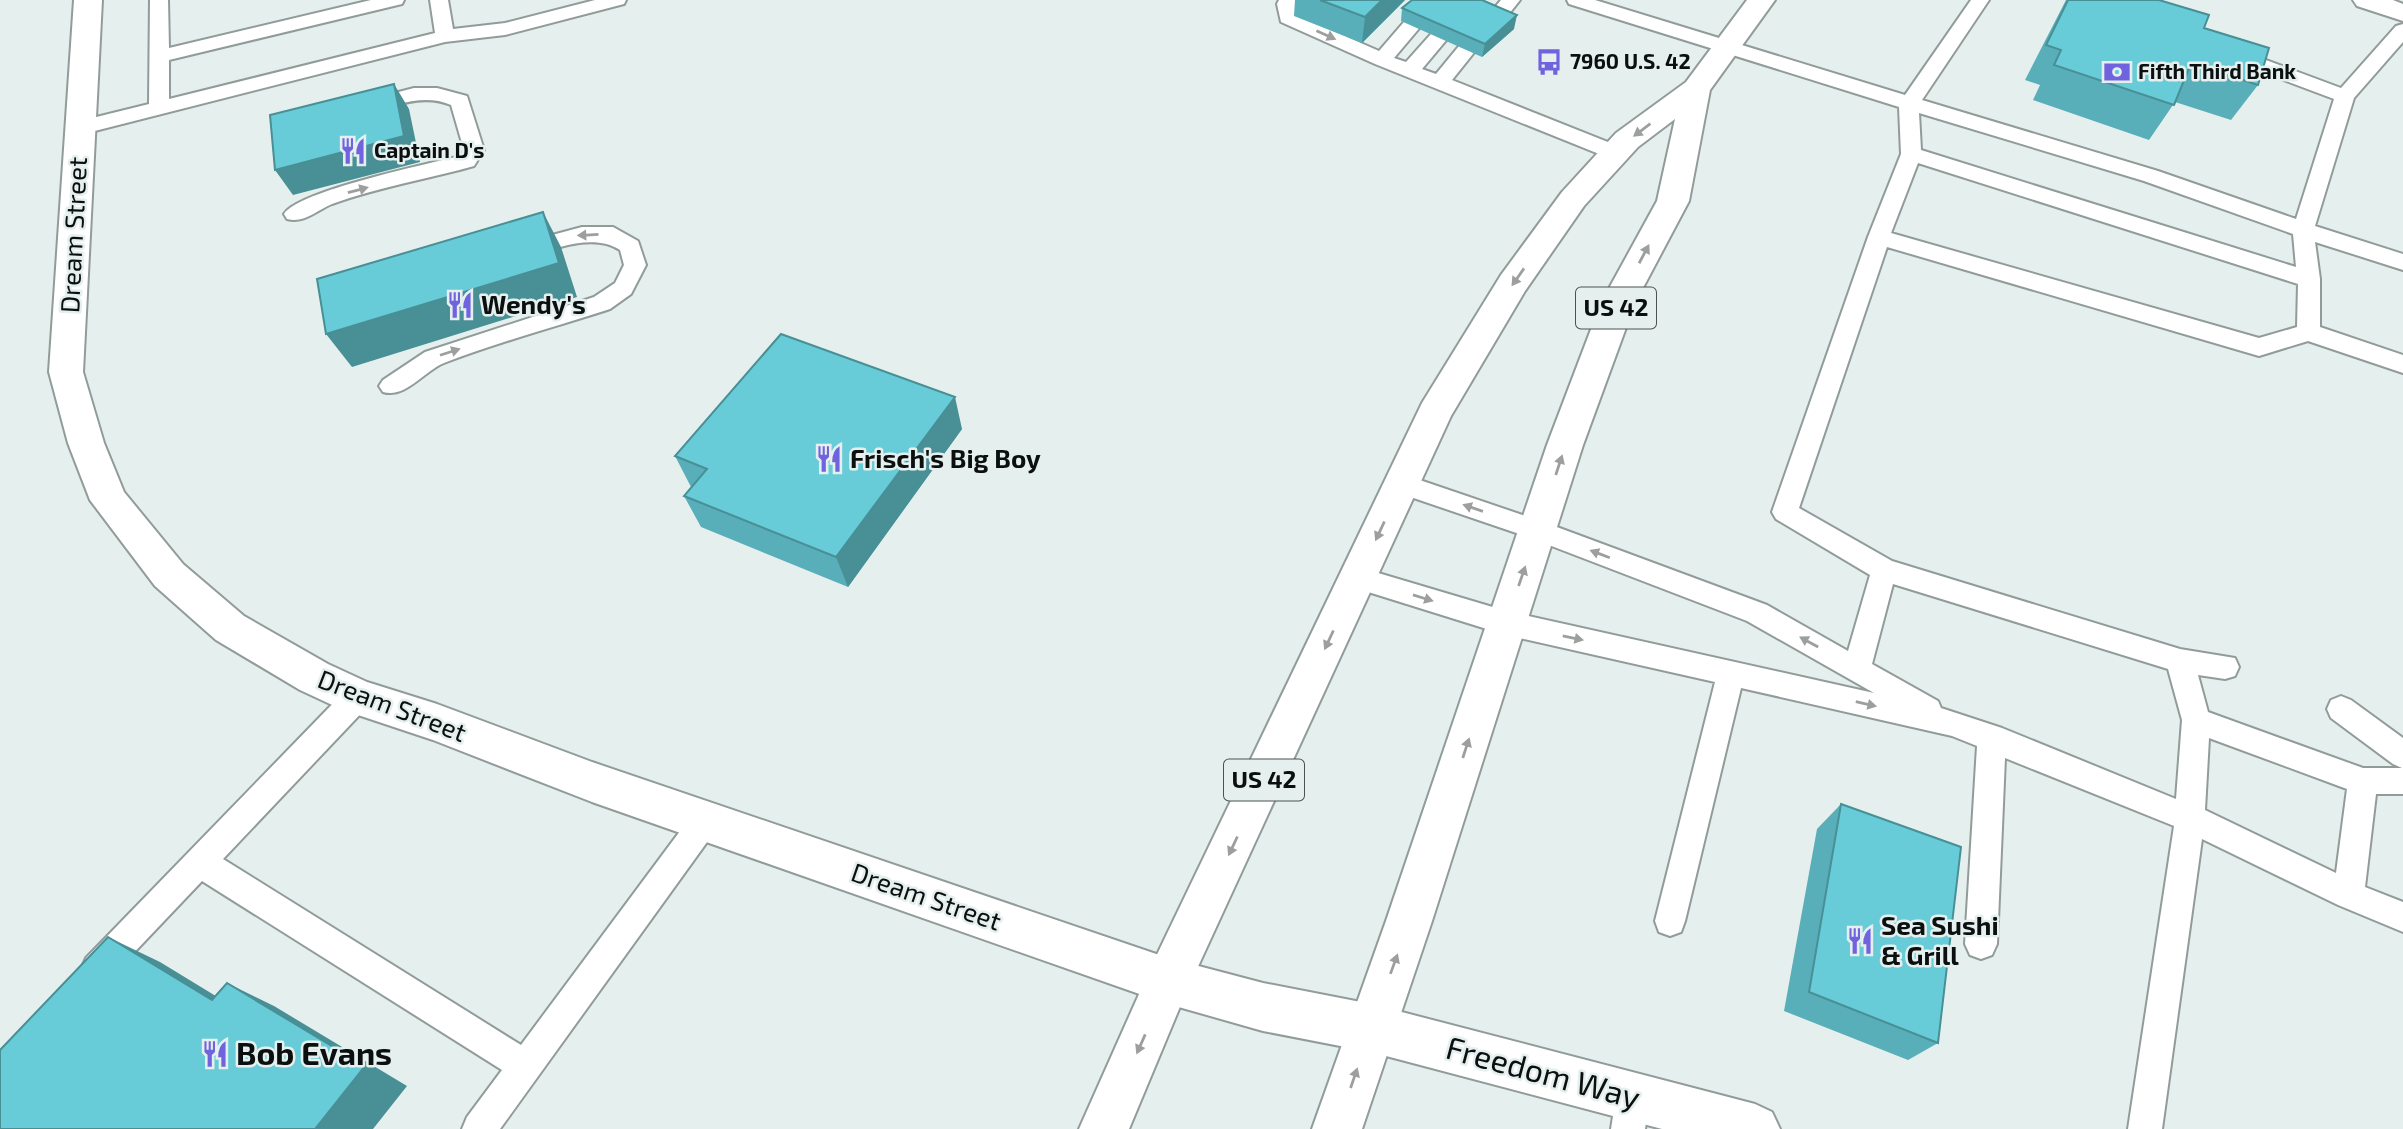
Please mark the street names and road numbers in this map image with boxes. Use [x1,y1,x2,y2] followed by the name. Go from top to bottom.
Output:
[53,156,92,314] street label: Dream Street
[1576,288,1656,328] road number: US 42
[314,662,471,747] street label: Dream Street
[1224,760,1304,800] road number: US 42
[847,855,1006,936] street label: Dream Street
[1442,1027,1645,1115] street label: Freedom Way

